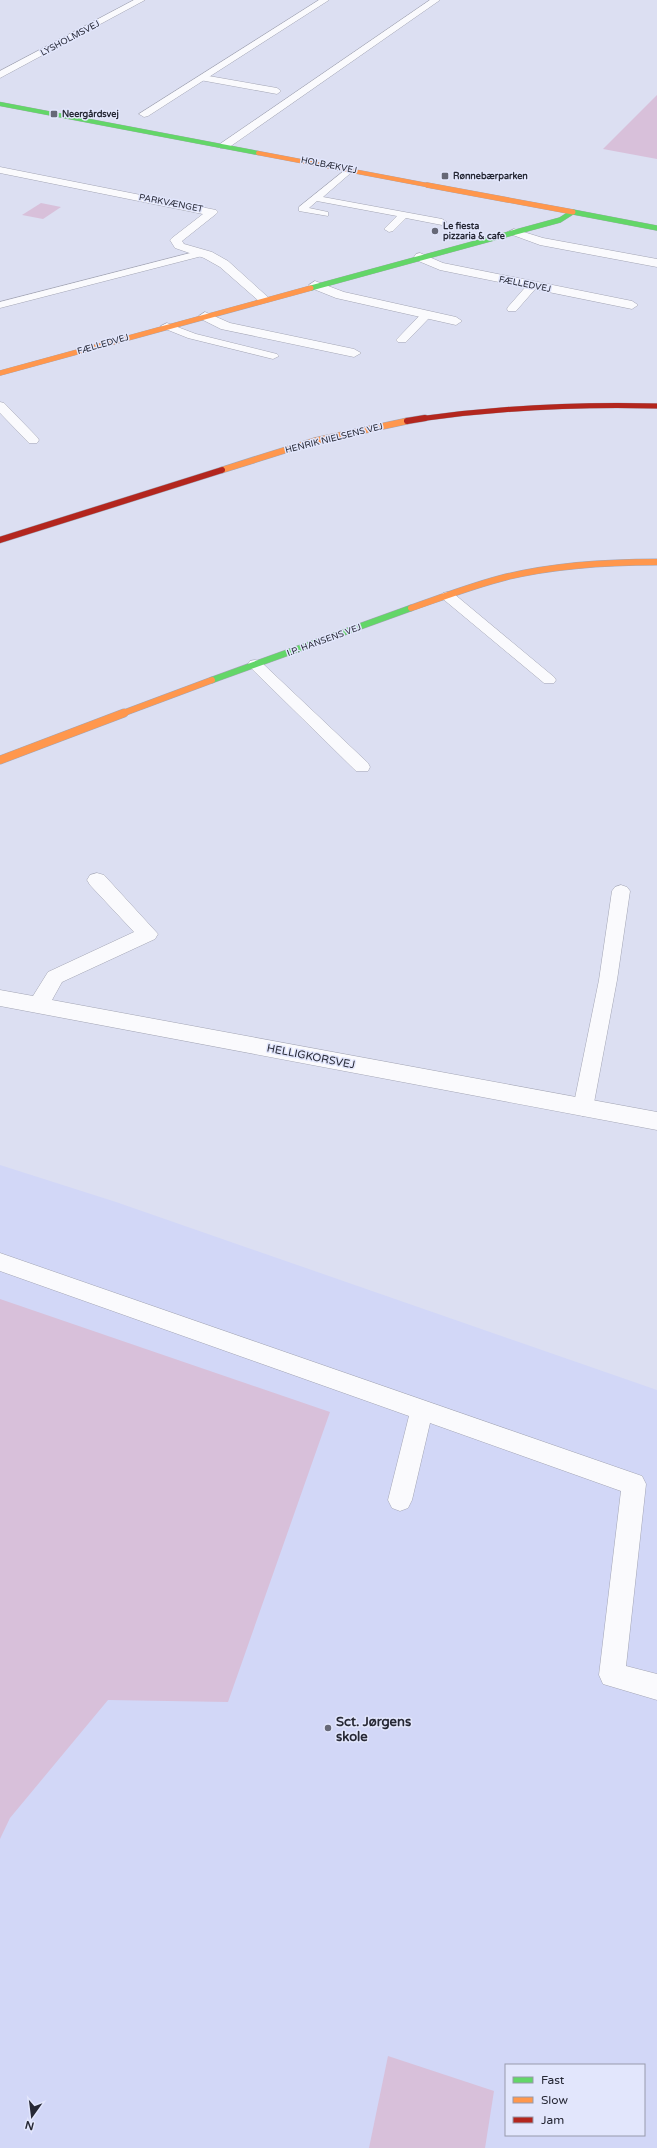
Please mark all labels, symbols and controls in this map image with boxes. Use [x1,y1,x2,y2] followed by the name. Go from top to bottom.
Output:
[39,18,102,59] street label: LYSHOLMSVEJ
[49,109,59,119] marker: Neergårdsvej
[62,109,119,120] place label: Neergårdsvej
[300,155,358,176] street label: HOLBÆKVEJ
[440,171,450,181] marker: Rønnebærparken
[453,171,528,182] place label: Rønnebærparken
[138,192,204,215] street label: PARKVÆNGET
[443,221,505,242] place label: Le fiesta pizzaria & cafe
[430,226,440,236] marker: Le fiesta pizzaria & cafe
[498,274,552,295] street label: FÆLLEDVEJ
[76,332,130,357] street label: FÆLLEDVEJ
[284,421,384,456] street label: HENRIK NIELSENS VEJ
[286,622,363,659] street label: I.P. HANSENS VEJ
[266,1042,356,1071] street label: HELLIGKORSVEJ
[336,1714,411,1745] place label: Sct. Jørgens skole
[323,1723,333,1733] marker: Sct. Jørgens skole
[505,2064,645,2136] legend
[541,2073,565,2087] text: Fast
[541,2093,568,2107] text: Slow
[12,2096,52,2136] north arrow
[541,2113,564,2127] text: Jam
[24,2118,36,2133] text: N

